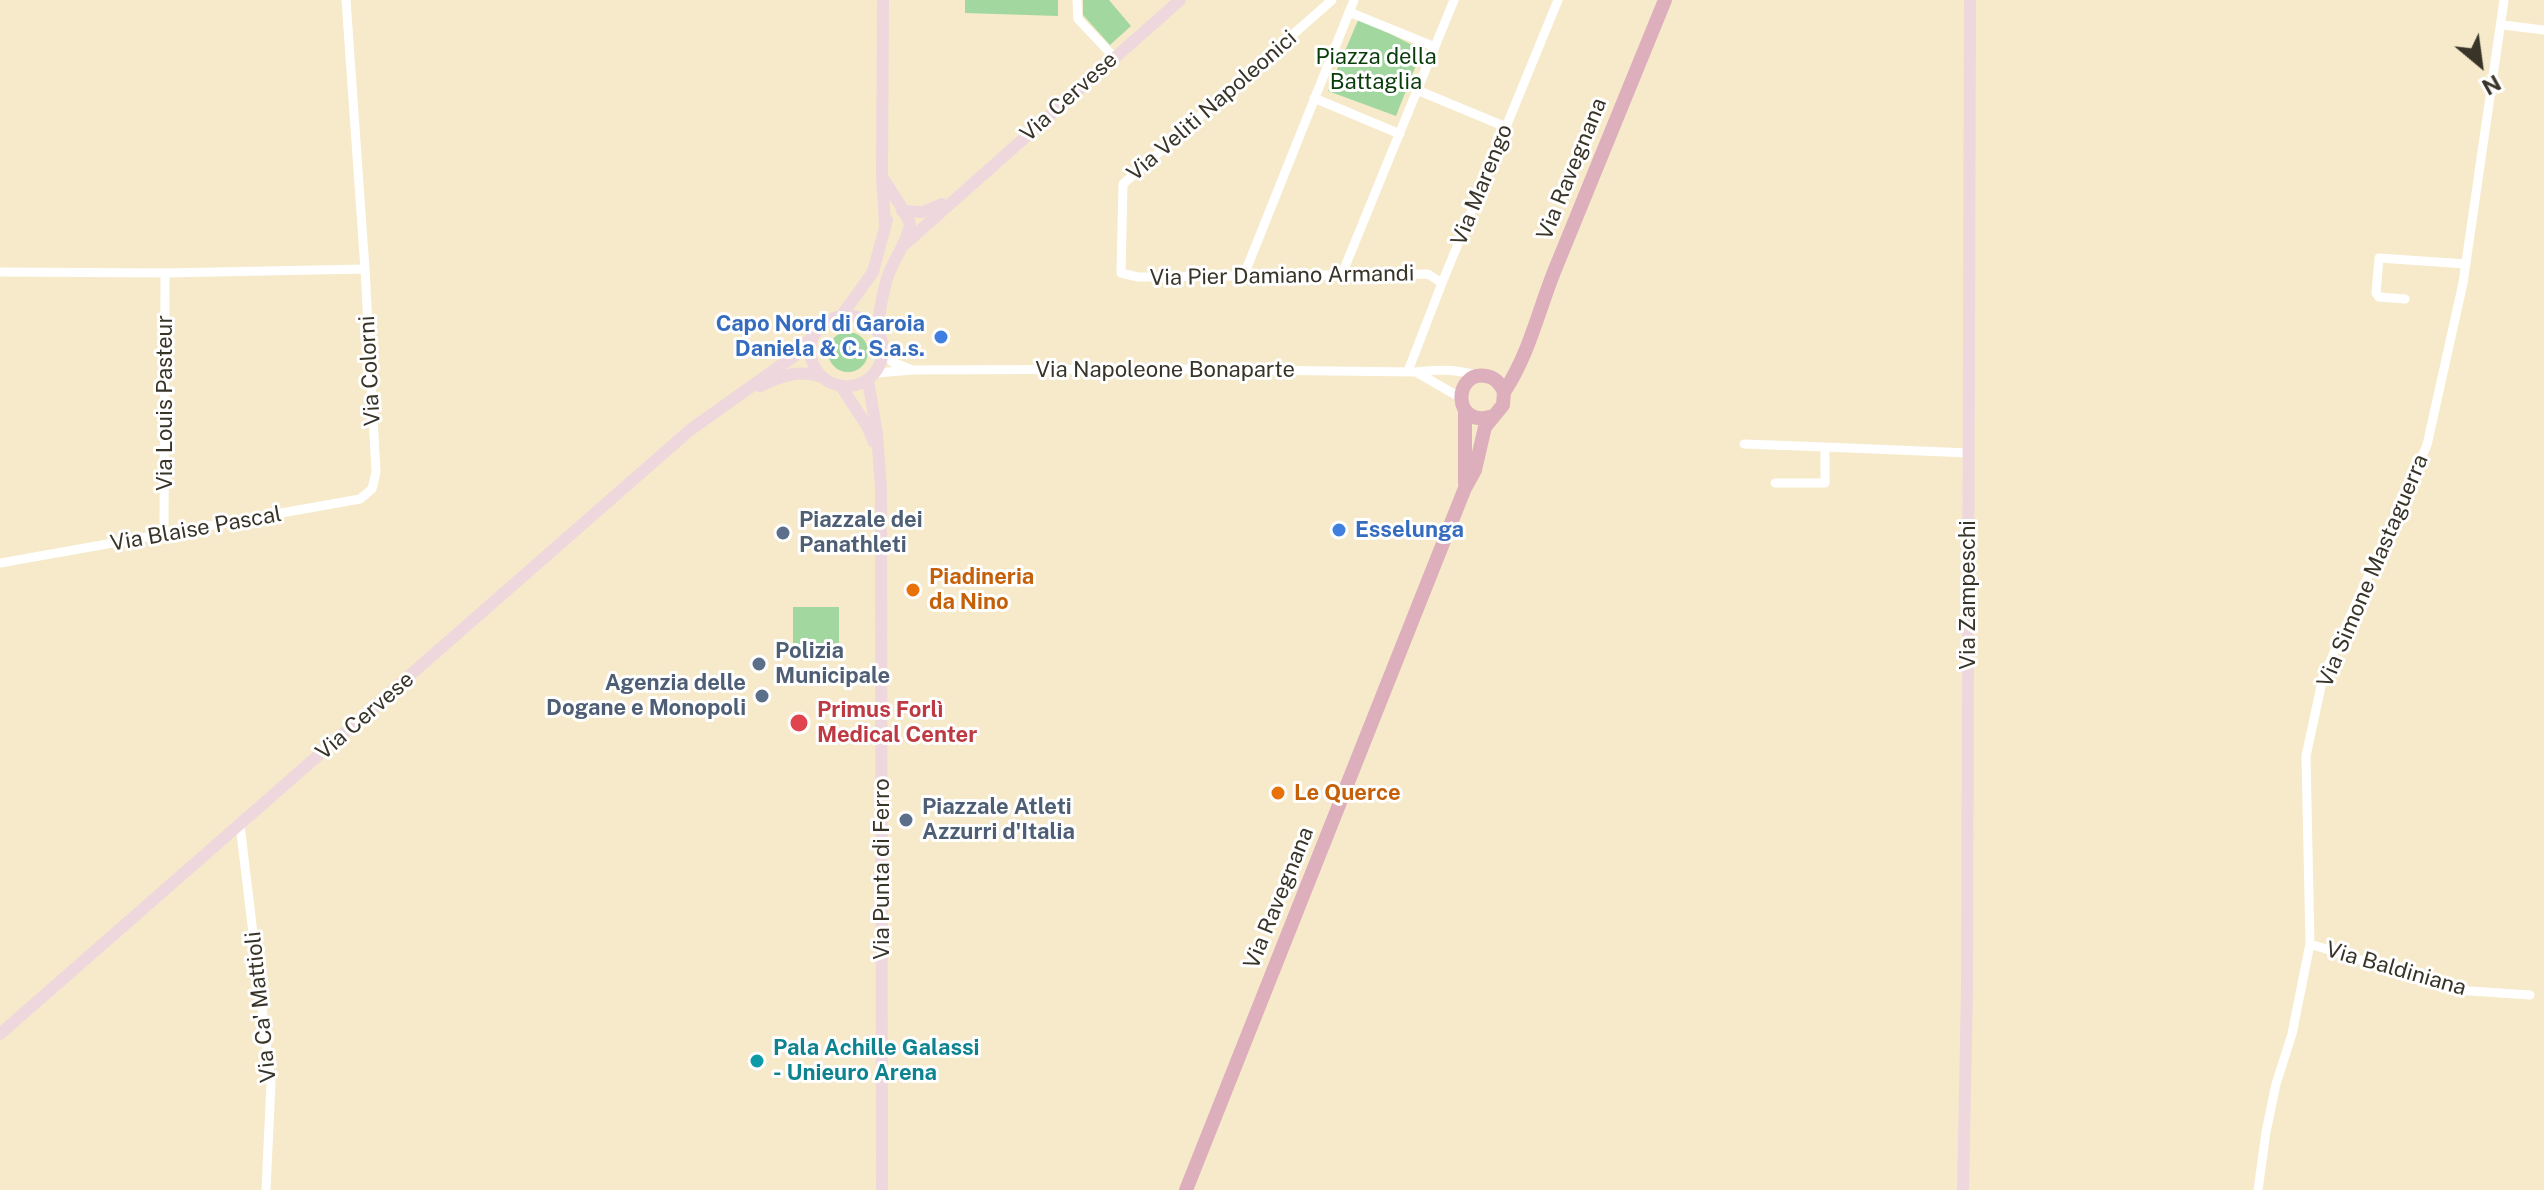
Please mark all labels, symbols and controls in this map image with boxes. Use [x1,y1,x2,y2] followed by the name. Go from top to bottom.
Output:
[2440,24,2520,104] north arrow
[1122,25,1302,187] street label: Via Veliti Napoleonici
[1315,44,1437,96] park label: Piazza della Battaglia
[1015,47,1123,147] street label: Via Cervese
[2478,69,2505,101] text: N
[1532,94,1612,244] street label: Via Ravegnana
[1446,120,1518,250] street label: Via Marengo
[1149,260,1415,292] street label: Via Pier Damiano Armandi
[716,311,925,362] place label: Capo Nord di Garoia Daniela & C. S.a.s.
[152,315,178,491] street label: Via Louis Pasteur
[354,315,386,427] street label: Via Colorni
[932,328,950,346] marker: Capo Nord di Garoia Daniela & C. S.a.s.
[1035,357,1295,383] street label: Via Napoleone Bonaparte
[2312,450,2434,692] street label: Via Simone Mastaguerra
[108,501,284,557] street label: Via Blaise Pascal
[799,507,923,558] place label: Piazzale dei Panathleti
[1355,517,1464,543] place label: Esselunga
[1955,520,1981,670] street label: Via Zampeschi
[1330,521,1348,539] marker: Esselunga
[774,524,792,542] marker: Piazzale dei Panathleti
[929,564,1034,616] place label: Piadineria da Nino
[904,581,922,599] marker: Piadineria da Nino
[775,638,890,690] place label: Polizia Municipale
[750,655,768,673] marker: Polizia Municipale
[311,666,419,766] street label: Via Cervese
[546,670,746,722] place label: Agenzia delle Dogane e Monopoli
[753,687,771,705] marker: Agenzia delle Dogane e Monopoli
[817,697,977,748] place label: Primus Forlì Medical Center
[788,712,810,734] marker: Primus Forlì Medical Center
[869,778,895,960] street label: Via Punta di Ferro
[1294,780,1401,806] place label: Le Querce
[1269,784,1287,802] marker: Le Querce
[922,794,1075,846] place label: Piazzale Atleti Azzurri d'Italia
[897,811,915,829] marker: Piazzale Atleti Azzurri d'Italia
[1239,823,1319,973] street label: Via Ravegnana
[240,930,282,1084] street label: Via Ca' Mattioli
[2323,936,2469,1002] street label: Via Baldiniana
[773,1035,979,1086] place label: Pala Achille Galassi - Unieuro Arena
[748,1052,766,1070] marker: Pala Achille Galassi - Unieuro Arena

